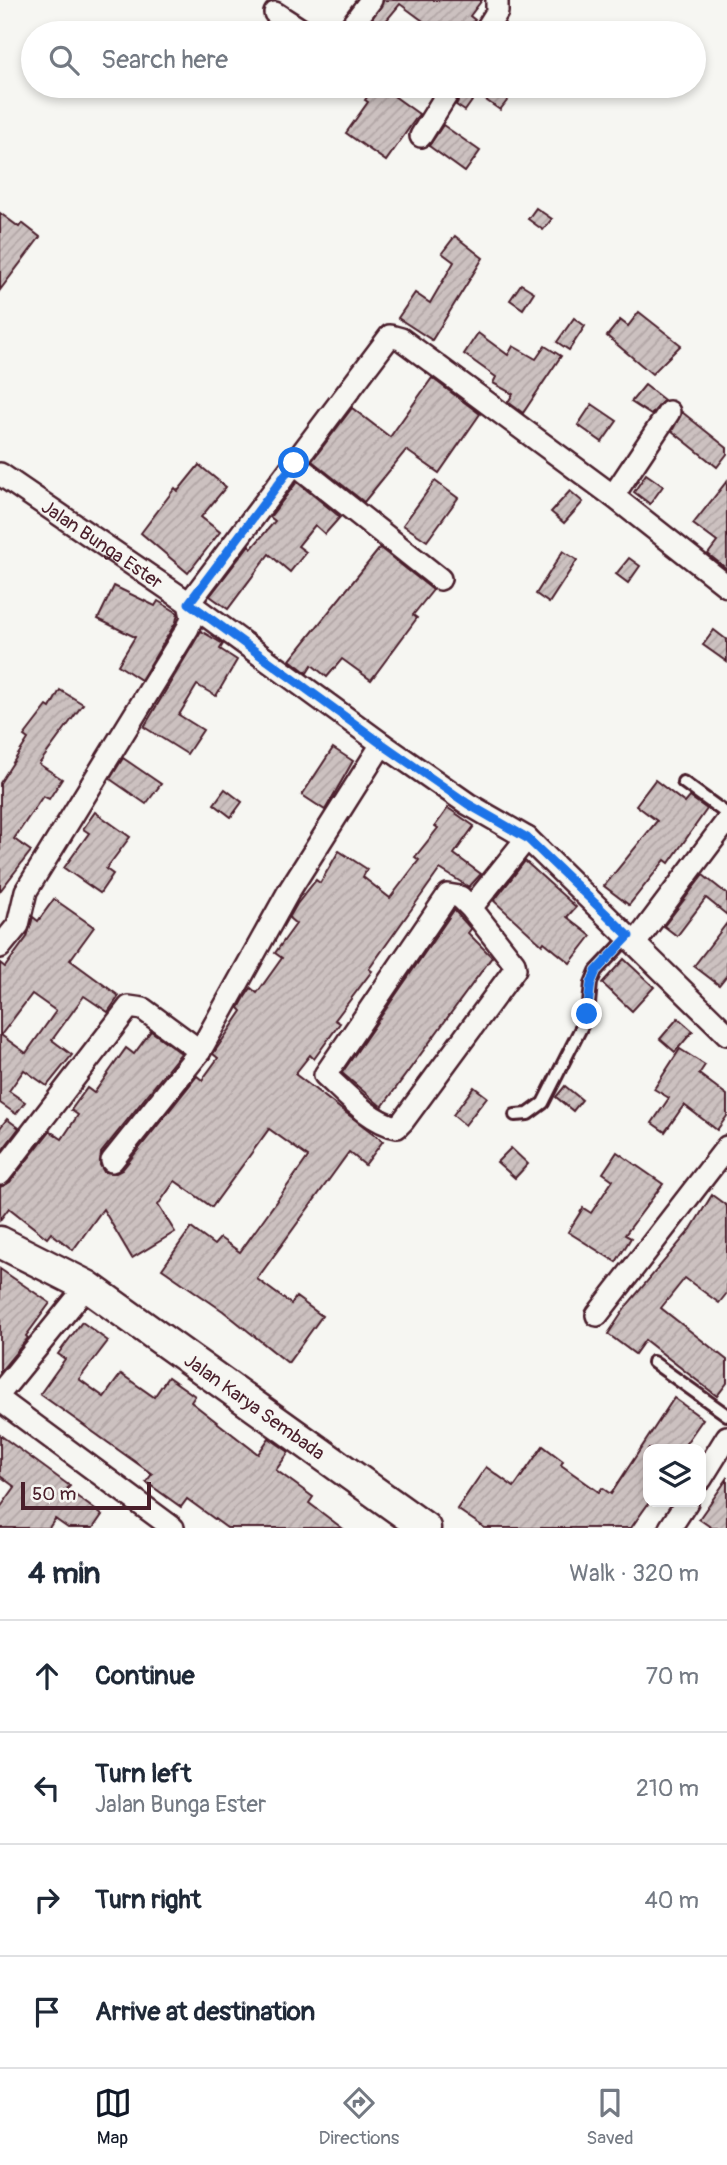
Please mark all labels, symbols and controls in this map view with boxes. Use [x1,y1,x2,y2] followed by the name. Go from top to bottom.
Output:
[21,21,706,98] search box
[45,41,83,79] icon: search
[101,44,228,76] text: Search here
[278,447,309,478] route start
[37,495,167,595] street label: Jalan Bunga Ester
[571,998,602,1029] route end
[179,1349,329,1466] street label: Jalan Karya Sembada
[643,1444,706,1507] map controls
[643,1444,706,1507] button: layers
[21,1479,150,1511] scale bar
[32,1482,76,1506] text: 50 m
[28,1555,101,1592] text: 4 min
[569,1559,699,1588] text: Walk · 320 m
[28,1657,66,1695] icon: ahead
[95,1660,195,1692] text: Continue
[646,1662,699,1691] text: 70 m
[95,1758,191,1790] text: Turn left
[28,1769,66,1807] icon: left
[636,1774,699,1803] text: 210 m
[95,1790,266,1819] text: Jalan Bunga Ester
[28,1881,66,1919] icon: right
[95,1884,201,1916] text: Turn right
[645,1886,699,1915] text: 40 m
[28,1993,66,2031] icon: arrive
[95,1996,315,2028] text: Arrive at destination
[94,2084,132,2150] tab: Map
[319,2084,399,2150] tab: Directions
[586,2084,633,2150] tab: Saved

